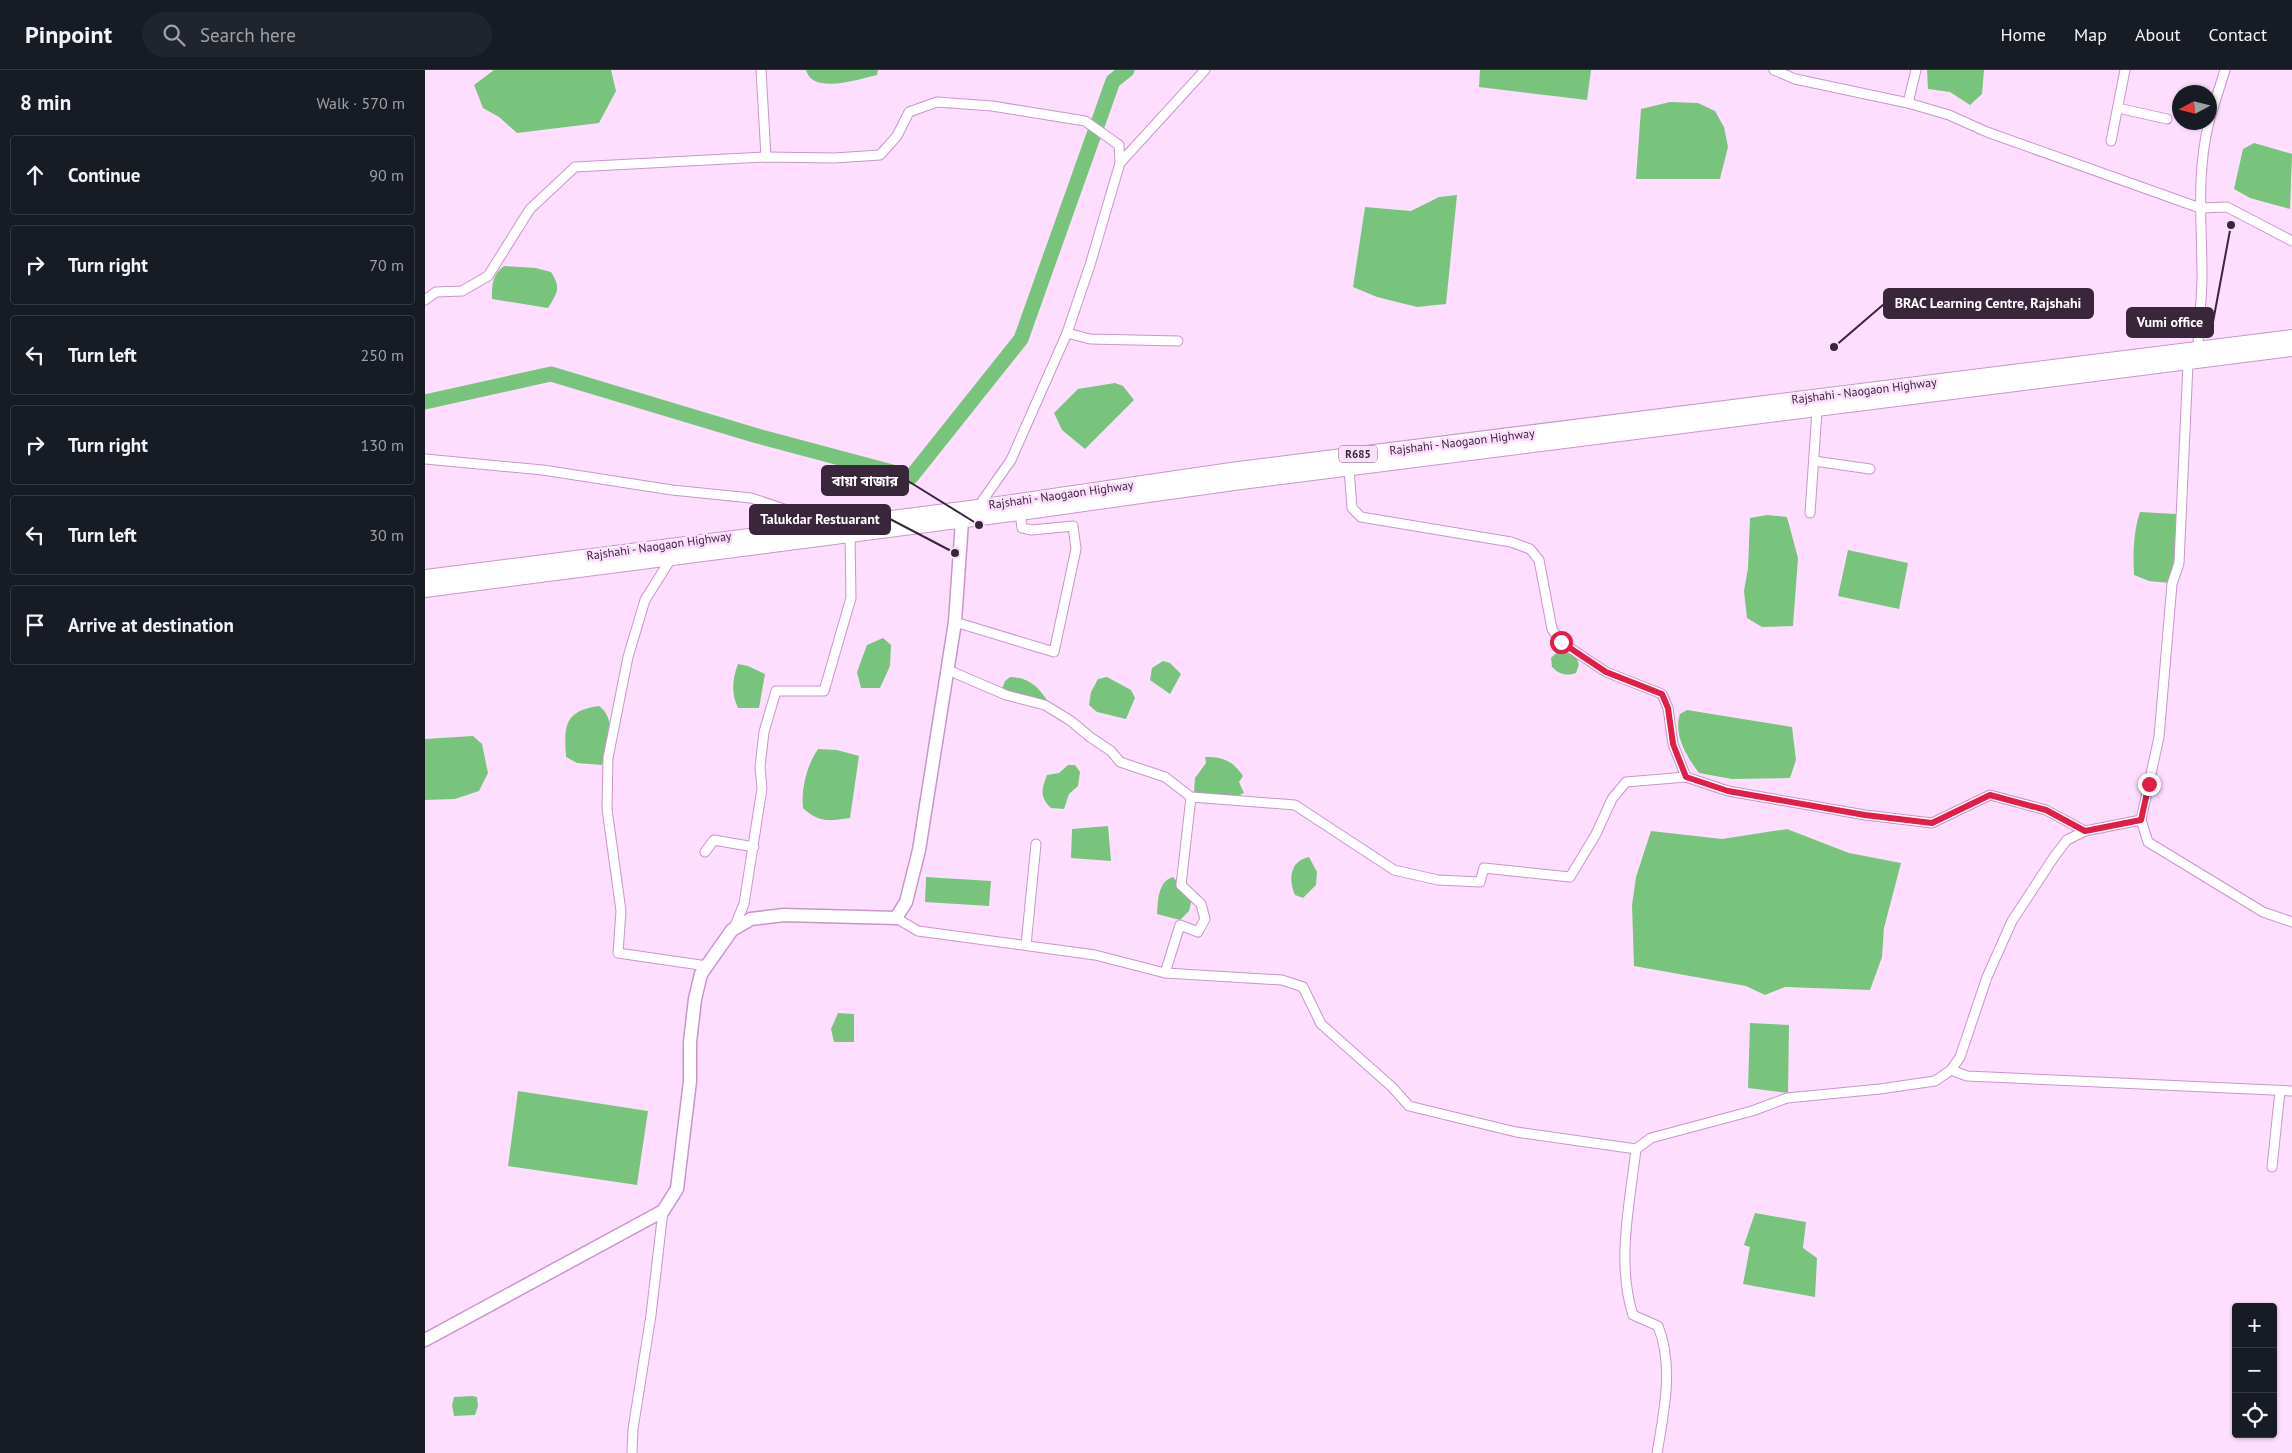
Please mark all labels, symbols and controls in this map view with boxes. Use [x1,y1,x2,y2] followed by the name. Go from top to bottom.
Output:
[142,12,492,57] search box
[25,19,112,50] text: Pinpoint
[160,21,188,49] icon: search
[200,23,296,47] text: Search here
[2000,23,2046,46] text: Home
[2074,23,2107,46] text: Map
[2135,23,2181,46] text: About
[2209,23,2267,46] text: Contact
[2172,85,2217,130] north arrow
[20,89,71,116] text: 8 min
[316,93,405,113] text: Walk · 570 m
[21,161,49,189] icon: ahead
[68,163,140,187] text: Continue
[369,165,404,185] text: 90 m
[21,251,49,279] icon: right
[68,253,148,277] text: Turn right
[369,255,404,275] text: 70 m
[1884,289,2093,318] callout: BRAC Learning Centre, Rajshahi
[1895,294,2082,312] text: BRAC Learning Centre, Rajshahi
[2127,308,2213,337] callout: Vumi office
[2136,313,2203,331] text: Vumi office
[21,341,49,369] icon: left
[68,343,137,367] text: Turn left
[361,345,404,365] text: 250 m
[1791,374,1938,407] street label: Rajshahi - Naogaon Highway
[1389,425,1536,458] street label: Rajshahi - Naogaon Highway
[21,431,49,459] icon: right
[68,433,148,457] text: Turn right
[361,435,404,455] text: 130 m
[1339,446,1377,462] road number: R685
[822,466,908,495] callout: বায়া বাজার
[831,472,899,490] text: বায়া বাজার
[988,477,1135,512] street label: Rajshahi - Naogaon Highway
[750,505,890,534] callout: Talukdar Restuarant
[760,510,880,528] text: Talukdar Restuarant
[21,521,49,549] icon: left
[68,523,137,547] text: Turn left
[369,525,404,545] text: 30 m
[586,528,733,563] street label: Rajshahi - Naogaon Highway
[21,611,49,639] icon: arrive
[68,613,234,637] text: Arrive at destination
[1550,631,1573,654] route start
[2138,773,2161,796] route end
[2232,1303,2277,1438] map controls
[2232,1303,2277,1348] button: +
[2232,1348,2277,1393] button: −
[2232,1393,2277,1438] button: locate

